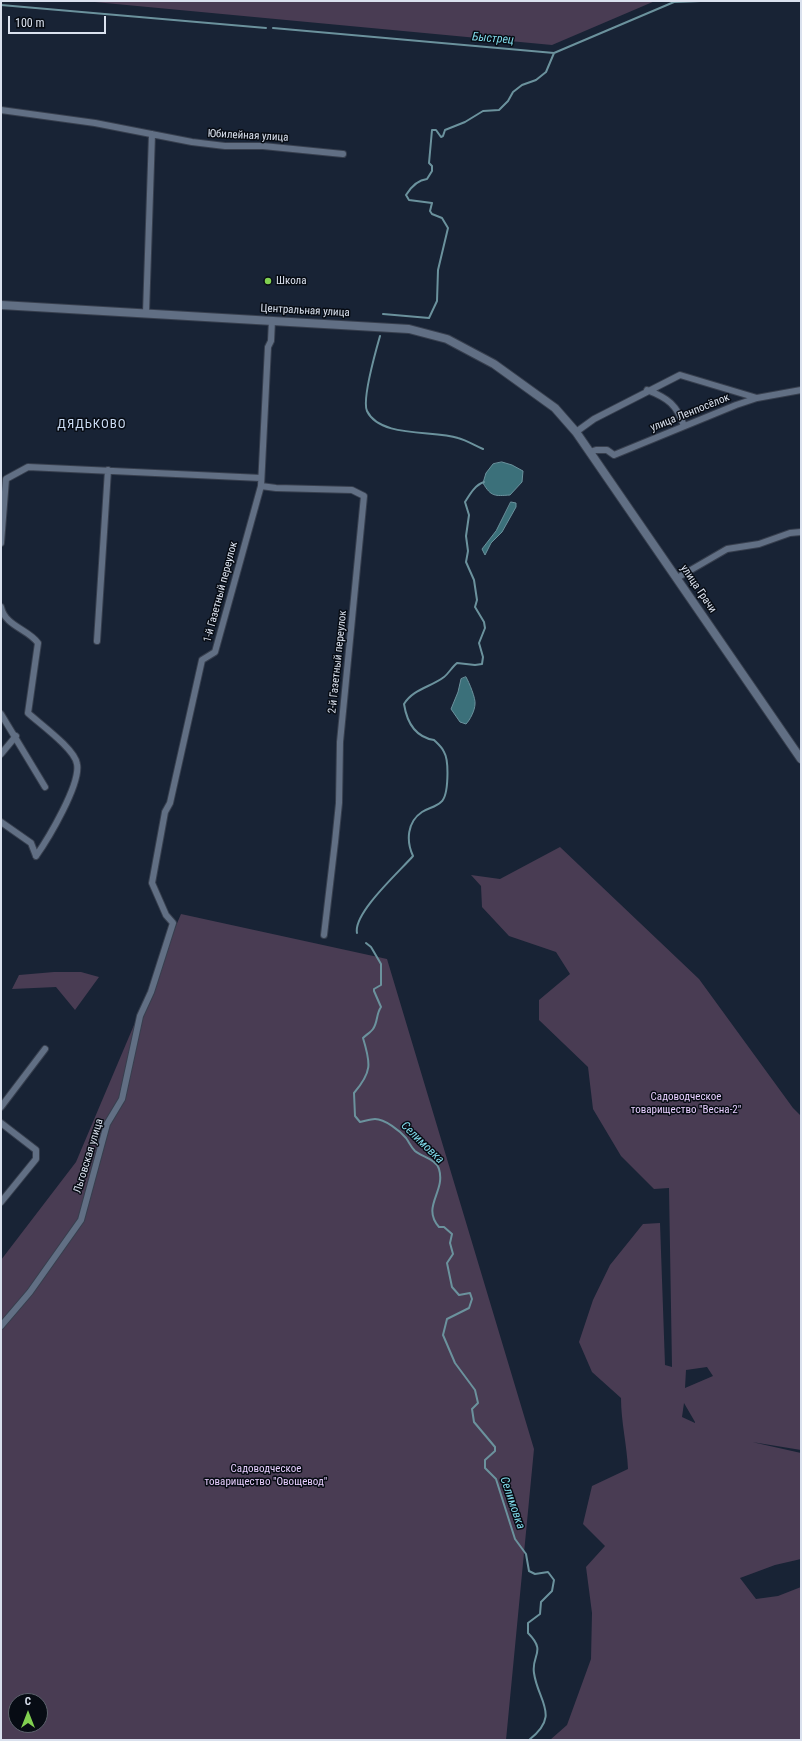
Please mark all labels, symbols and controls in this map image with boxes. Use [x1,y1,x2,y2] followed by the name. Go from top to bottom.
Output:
[10,8,108,34] scale bar
[15,16,45,30] text: 100 m
[471,30,515,48] water label: Быстрец
[207,127,289,145] street label: Юбилейная улица
[276,274,306,288] place label: Школа
[263,276,273,286] marker: Школа
[260,302,350,320] street label: Центральная улица
[648,391,732,435] street label: улица Ленпосёлок
[57,417,127,433] district label: ДЯДЬКОВО
[201,540,241,644] street label: 1-й Газетный переулок
[677,563,719,615] street label: улица Грачи
[326,610,350,714] street label: 2-й Газетный переулок
[631,1090,741,1116] park label: Садоводческое товарищество "Весна-2"
[71,1117,107,1195] street label: Льговская улица
[397,1119,447,1167] water label: Селимовка
[205,1462,327,1488] park label: Садоводческое товарищество "Овощевод"
[496,1475,528,1531] water label: Селимовка
[8,1693,48,1733] north arrow
[25,1695,31,1708] text: С

